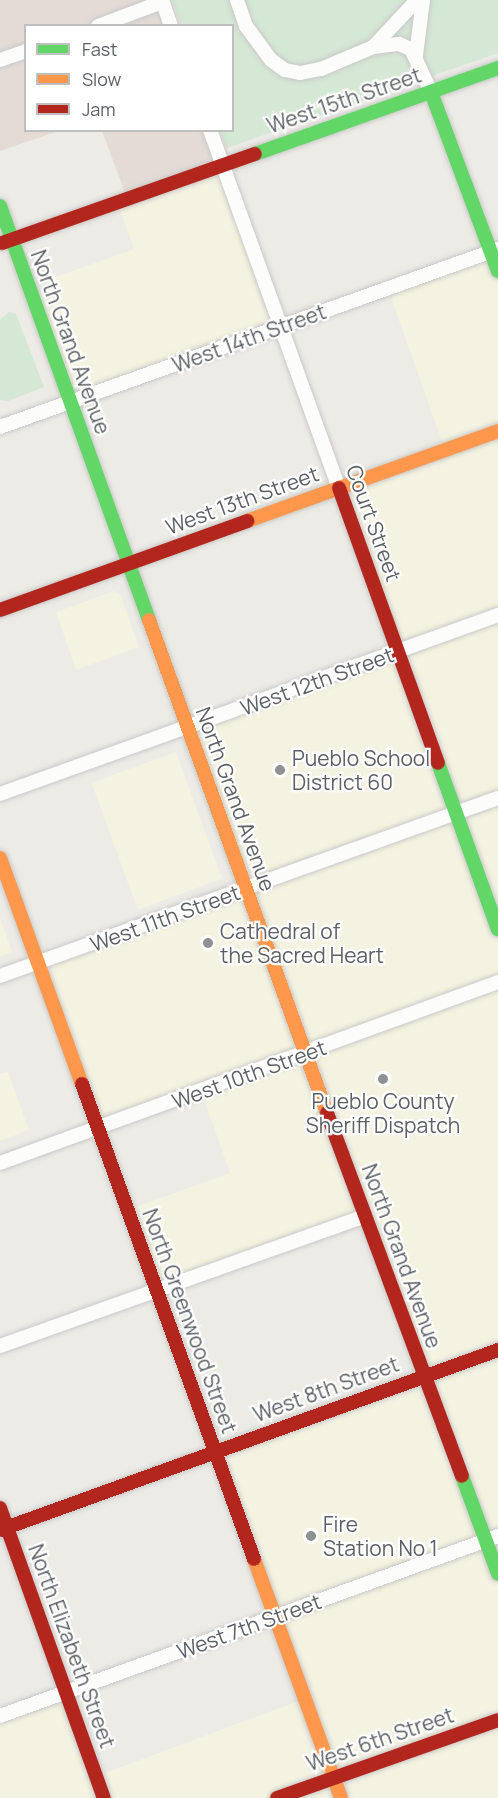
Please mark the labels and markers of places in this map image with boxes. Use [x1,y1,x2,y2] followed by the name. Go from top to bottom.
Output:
[292,745,430,795] place label: Pueblo School District 60
[273,763,287,777] marker: Pueblo School District 60
[220,918,384,968] place label: Cathedral of the Sacred Heart
[201,936,215,950] marker: Cathedral of the Sacred Heart
[376,1072,390,1086] marker: Pueblo County Sheriff Dispatch
[306,1088,460,1138] place label: Pueblo County Sheriff Dispatch
[323,1511,438,1561] place label: Fire Station No 1
[304,1529,318,1543] marker: Fire Station No 1

